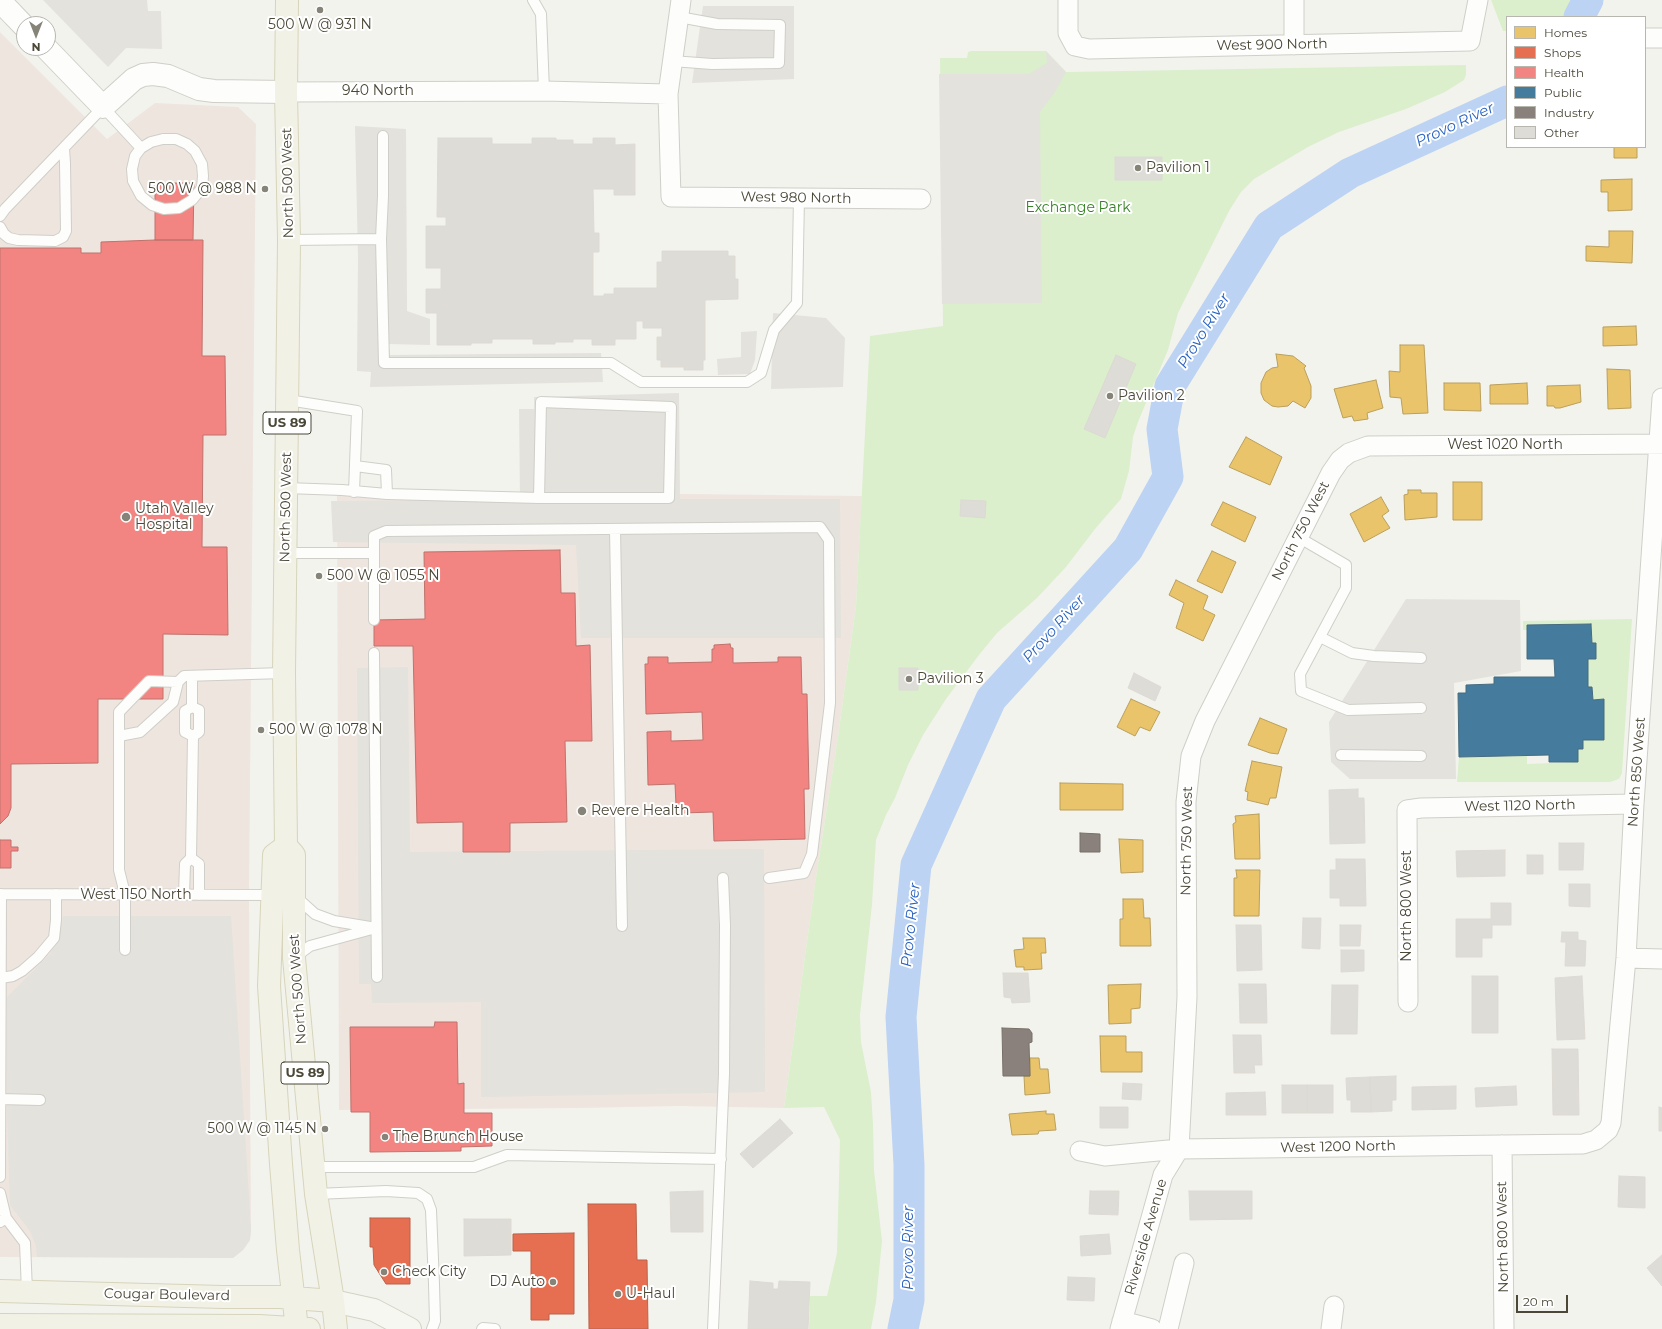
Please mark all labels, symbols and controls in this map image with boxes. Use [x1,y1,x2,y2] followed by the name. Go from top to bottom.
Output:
[315,5,325,15] marker: 500 W @ 931 N
[16,16,56,56] north arrow
[1506,16,1646,148] legend
[268,17,372,33] place label: 500 W @ 931 N
[1544,25,1587,40] text: Homes
[1216,36,1328,54] street label: West 900 North
[32,40,40,54] text: N
[1544,45,1581,60] text: Shops
[1544,65,1584,80] text: Health
[342,83,414,99] street label: 940 North
[1544,85,1582,100] text: Public
[1413,99,1497,151] water label: Provo River
[1544,105,1594,120] text: Industry
[1544,125,1579,140] text: Other
[279,128,297,238] street label: North 500 West
[1146,160,1210,176] place label: Pavilion 1
[1133,163,1143,173] marker: Pavilion 1
[148,181,257,197] place label: 500 W @ 988 N
[260,184,270,194] marker: 500 W @ 988 N
[740,189,852,207] street label: West 980 North
[1025,200,1131,216] park label: Exchange Park
[1174,290,1234,372] water label: Provo River
[1118,388,1185,404] place label: Pavilion 2
[1105,391,1115,401] marker: Pavilion 2
[263,412,311,434] road number: US 89
[1447,437,1563,453] street label: West 1020 North
[277,452,295,562] street label: North 500 West
[1269,478,1333,584] street label: North 750 West
[135,501,214,534] place label: Utah Valley Hospital
[120,511,132,523] marker: Utah Valley Hospital
[327,568,440,584] place label: 500 W @ 1055 N
[314,571,324,581] marker: 500 W @ 1055 N
[1019,592,1089,666] water label: Provo River
[917,671,984,687] place label: Pavilion 3
[904,674,914,684] marker: Pavilion 3
[1625,716,1649,828] street label: North 850 West
[269,722,383,738] place label: 500 W @ 1078 N
[256,725,266,735] marker: 500 W @ 1078 N
[1178,786,1196,896] street label: North 750 West
[1464,797,1576,815] street label: West 1120 North
[591,803,690,819] place label: Revere Health
[576,805,588,817] marker: Revere Health
[1399,850,1415,962] street label: North 800 West
[898,882,924,968] water label: Provo River
[80,887,192,903] street label: West 1150 North
[286,933,310,1045] street label: North 500 West
[281,1062,329,1084] road number: US 89
[207,1121,317,1137] place label: 500 W @ 1145 N
[320,1124,330,1134] marker: 500 W @ 1145 N
[393,1129,523,1145] place label: The Brunch House
[380,1132,390,1142] marker: The Brunch House
[1280,1138,1396,1156] street label: West 1200 North
[1121,1177,1171,1297] street label: Riverside Avenue
[1494,1181,1512,1293] street label: North 800 West
[900,1206,918,1290] water label: Provo River
[392,1264,466,1280] place label: Check City
[379,1267,389,1277] marker: Check City
[489,1274,545,1290] place label: DJ Auto
[548,1277,558,1287] marker: DJ Auto
[104,1285,230,1305] street label: Cougar Boulevard
[626,1286,675,1302] place label: U-Haul
[1518,1287,1570,1313] scale bar
[613,1289,623,1299] marker: U-Haul
[1523,1294,1554,1309] text: 20 m

